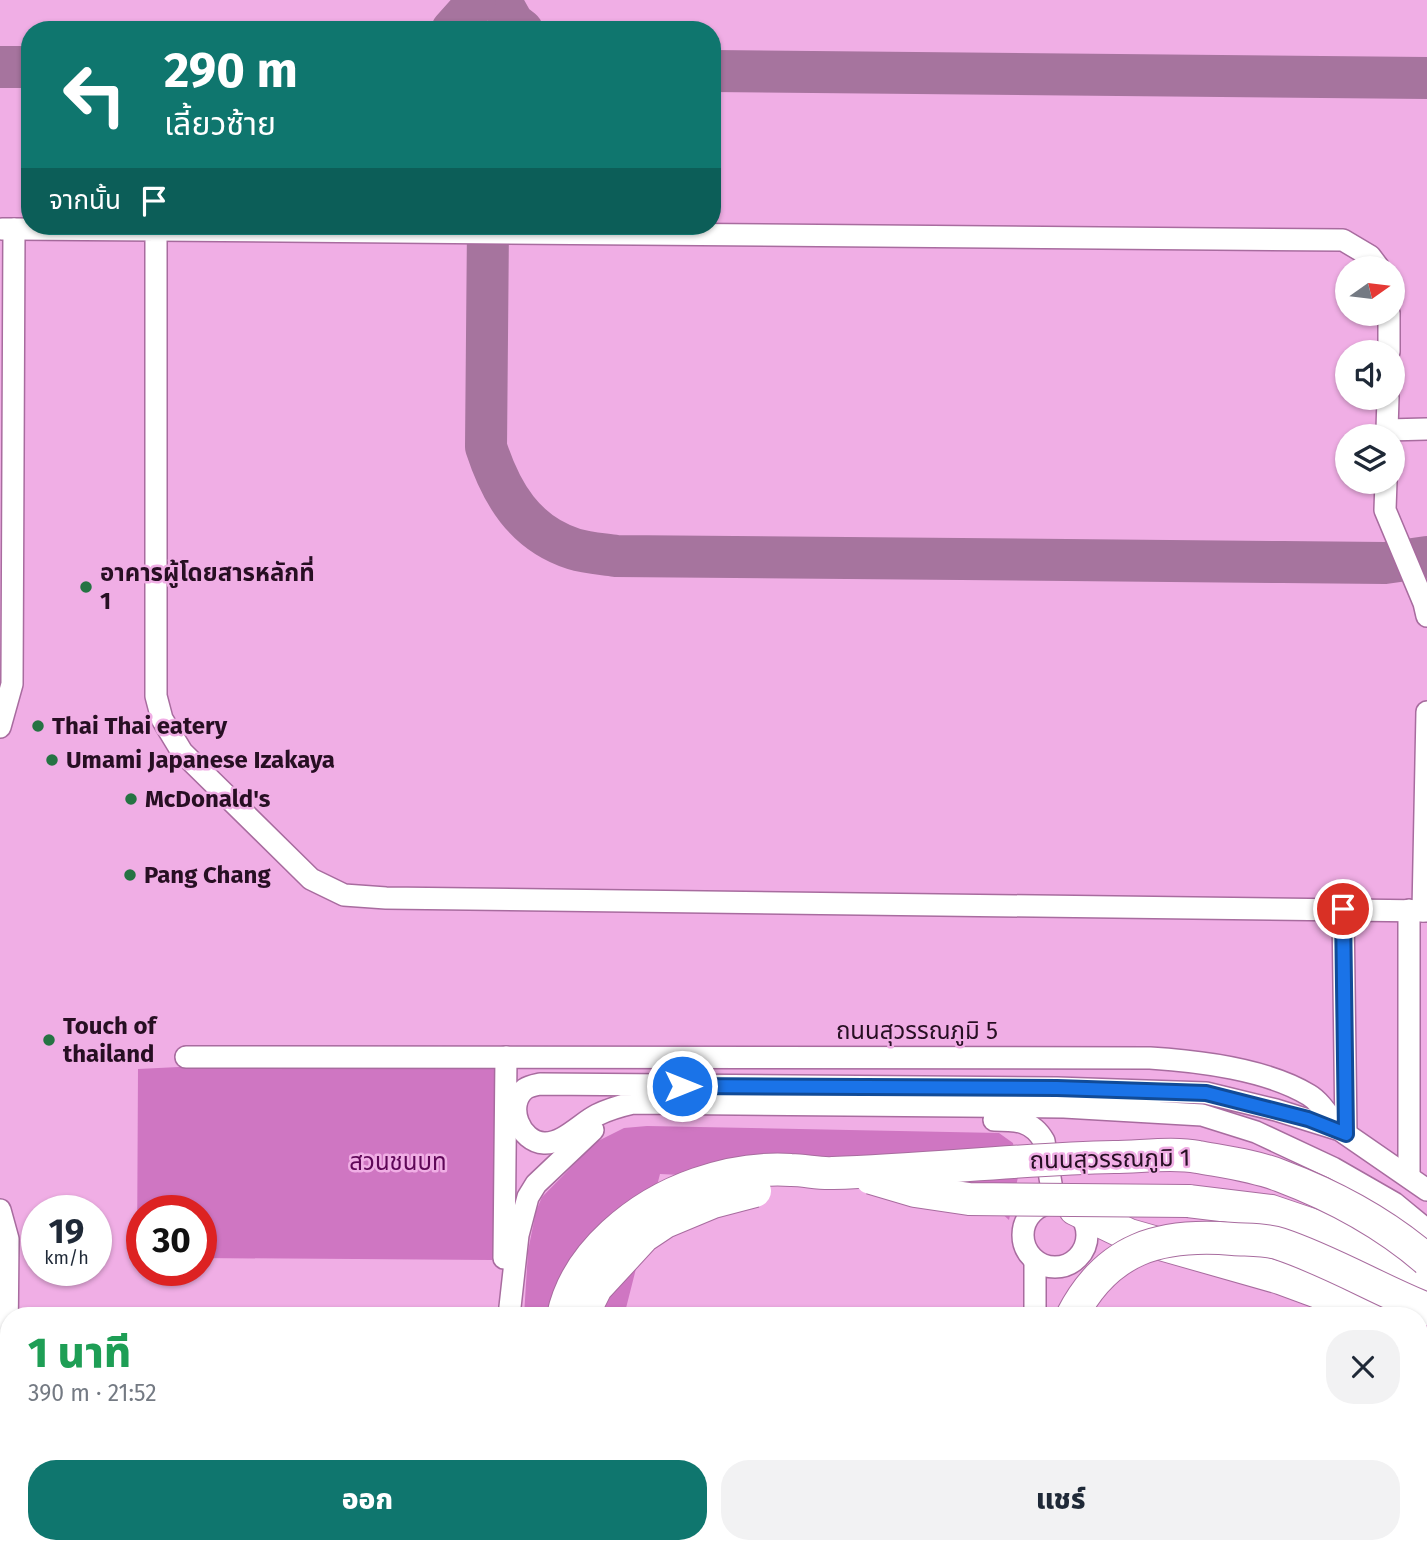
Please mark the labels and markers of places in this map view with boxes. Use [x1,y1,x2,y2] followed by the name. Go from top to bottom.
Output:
[100,556,315,615] place label: อาคารผู้โดยสารหลักที่ 1
[78,579,94,595] marker: อาคารผู้โดยสารหลักที่ 1
[52,712,228,740] place label: Thai Thai eatery
[30,718,46,734] marker: Thai Thai eatery
[66,746,335,774] place label: Umami Japanese Izakaya
[44,752,60,768] marker: Umami Japanese Izakaya
[145,785,271,813] place label: McDonald's
[123,791,139,807] marker: McDonald's
[144,861,271,889] place label: Pang Chang
[122,867,138,883] marker: Pang Chang
[1313,879,1373,939] pin
[63,1012,158,1068] place label: Touch of thailand
[41,1032,57,1048] marker: Touch of thailand

